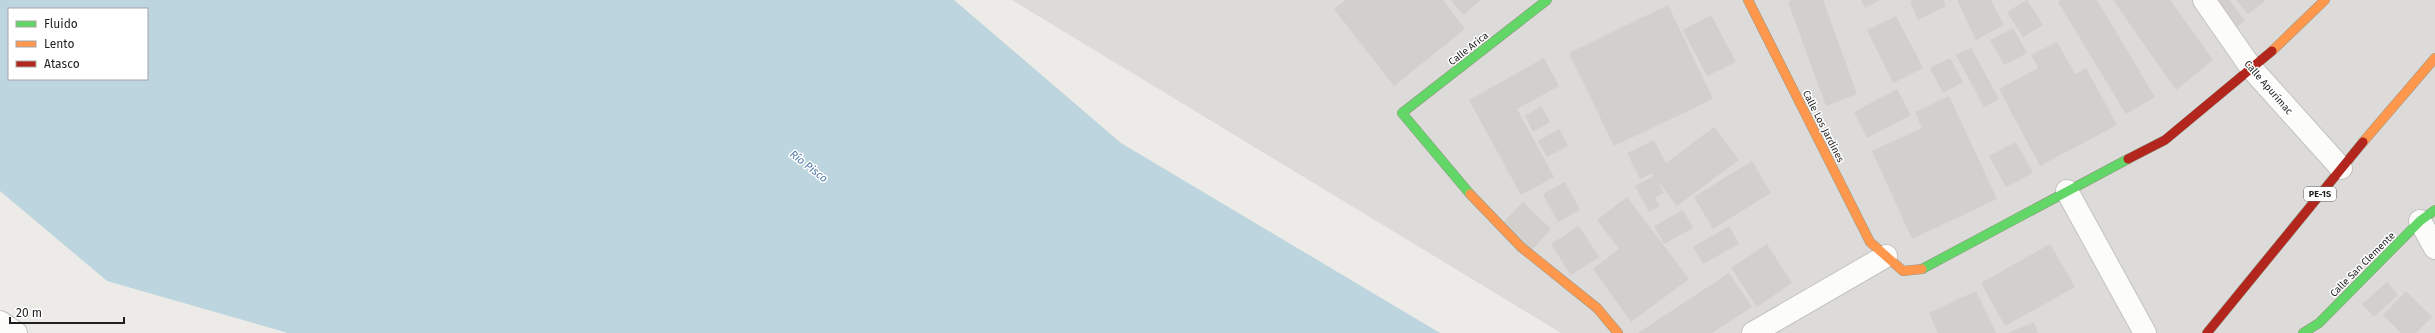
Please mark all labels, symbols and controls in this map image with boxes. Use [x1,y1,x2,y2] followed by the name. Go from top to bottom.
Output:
[8,8,148,80] legend
[44,17,78,31] text: Fluido
[1446,30,1491,68] street label: Calle Arica
[44,37,74,51] text: Lento
[44,57,80,71] text: Atasco
[2242,58,2296,117] street label: Calle Apurímac
[1800,88,1847,165] street label: Calle Los Jardines
[787,148,830,185] water label: Río Pisco
[2304,187,2336,201] road number: PE-1S
[2328,230,2398,300] street label: Calle San Clemente
[10,299,124,325] scale bar
[16,306,42,320] text: 20 m

